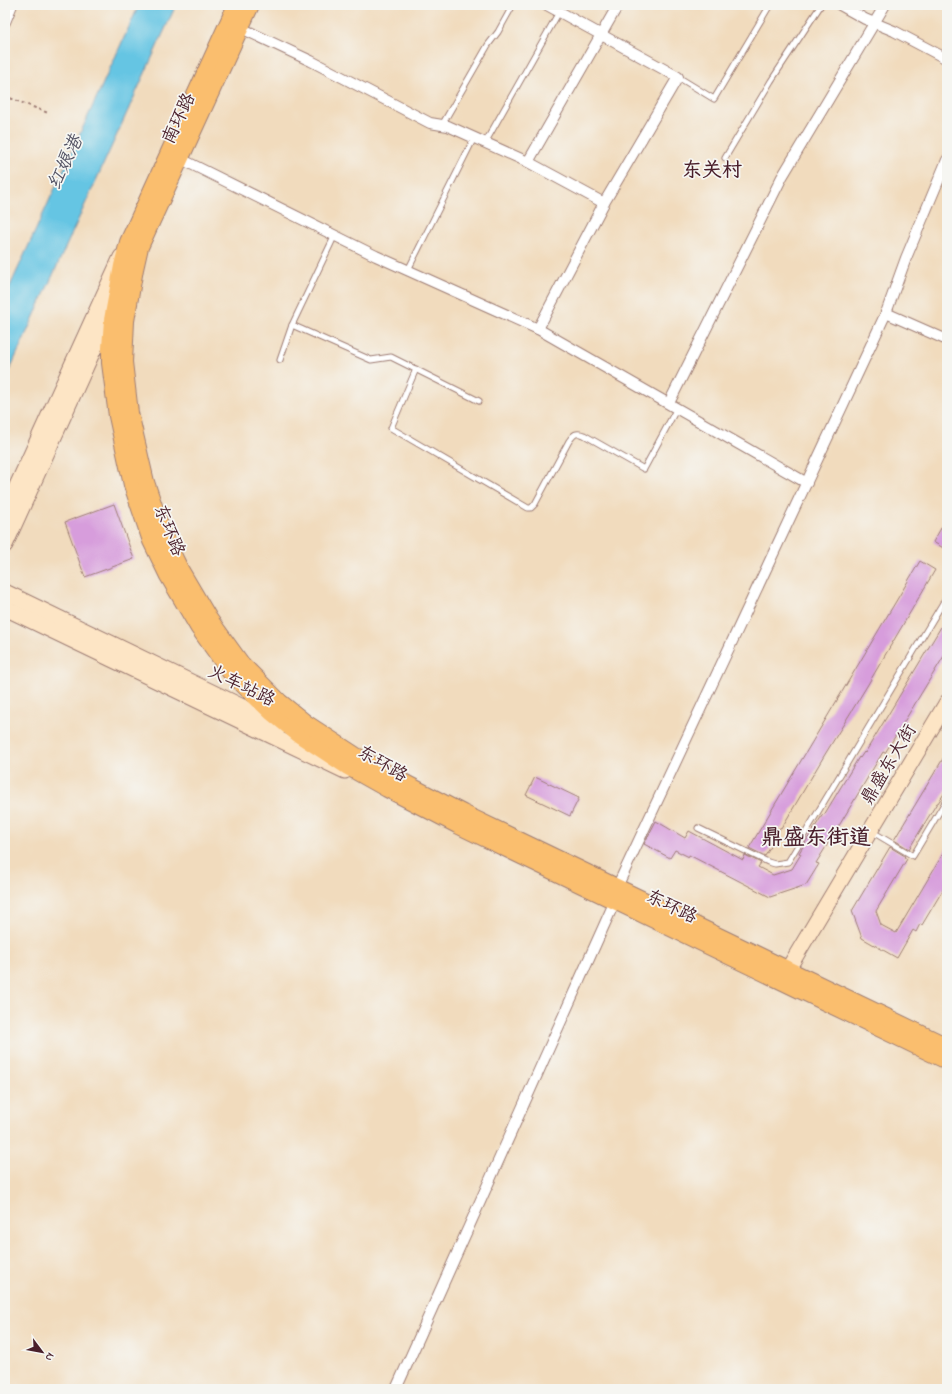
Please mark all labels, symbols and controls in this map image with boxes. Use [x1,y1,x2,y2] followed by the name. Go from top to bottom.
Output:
[157,89,203,149] street label: 南环路
[42,130,91,195] water label: 红娘港
[682,157,742,186] district label: 东关村
[146,501,190,561] street label: 东环路
[203,659,279,714] street label: 火车站路
[855,720,924,810] street label: 鼎盛东大街
[352,740,412,789] street label: 东环路
[761,823,871,855] district label: 鼎盛东街道
[641,884,701,931] street label: 东环路
[22,1332,62,1372] north arrow
[41,1349,58,1364] text: N

